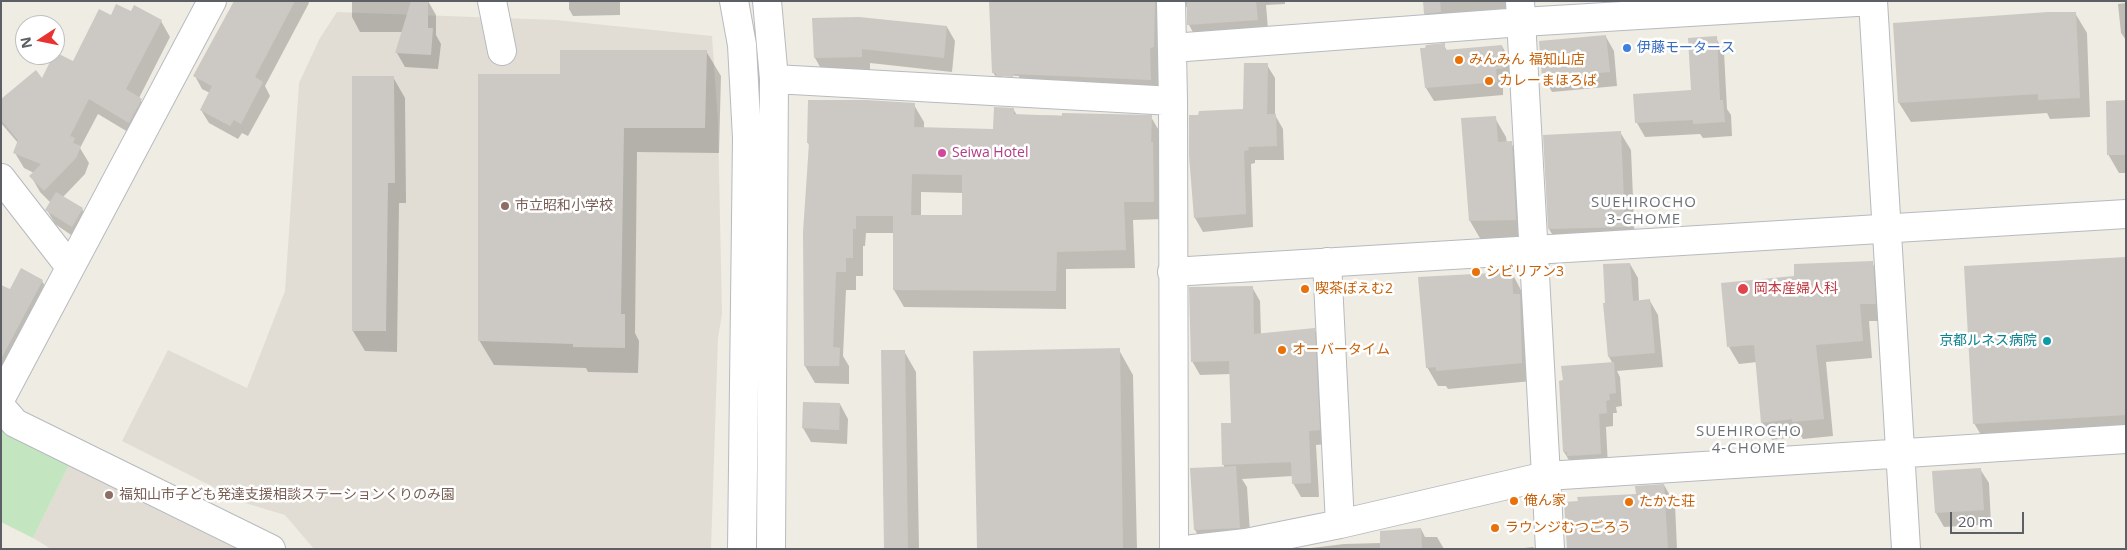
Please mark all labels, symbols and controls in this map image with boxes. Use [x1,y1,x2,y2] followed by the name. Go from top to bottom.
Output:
[15,15,65,65] north arrow
[15,35,36,50] text: N
[1637,40,1735,56] place label: 伊藤モータース
[1621,42,1633,54] marker: 伊藤モータース
[1469,52,1585,68] place label: みんみん 福知山店
[1453,54,1465,66] marker: みんみん 福知山店
[1499,73,1597,89] place label: カレーまほろば
[1483,75,1495,87] marker: カレーまほろば
[952,145,1028,161] place label: Seiwa Hotel
[936,147,948,159] marker: Seiwa Hotel
[1590,194,1698,229] district label: SUEHIROCHO 3-CHOME
[515,198,613,214] place label: 市立昭和小学校
[499,200,511,212] marker: 市立昭和小学校
[1486,264,1564,280] place label: シビリアン3
[1470,266,1482,278] marker: シビリアン3
[1315,281,1393,297] place label: 喫茶ぽえむ2
[1754,281,1838,297] place label: 岡本産婦人科
[1736,282,1750,296] marker: 岡本産婦人科
[1299,283,1311,295] marker: 喫茶ぽえむ2
[1939,333,2037,349] place label: 京都ルネス病院
[2041,335,2053,347] marker: 京都ルネス病院
[1292,342,1390,358] place label: オーバータイム
[1276,344,1288,356] marker: オーバータイム
[1695,423,1803,458] district label: SUEHIROCHO 4-CHOME
[119,487,455,503] place label: 福知山市子ども発達支援相談ステーションくりのみ園
[103,489,115,501] marker: 福知山市子ども発達支援相談ステーションくりのみ園
[1524,493,1566,509] place label: 俺ん家
[1639,494,1695,510] place label: たかた荘
[1508,495,1520,507] marker: 俺ん家
[1623,496,1635,508] marker: たかた荘
[1952,502,2026,534] scale bar
[1958,511,1993,531] text: 20 m
[1505,520,1631,536] place label: ラウンジむつごろう
[1489,522,1501,534] marker: ラウンジむつごろう

